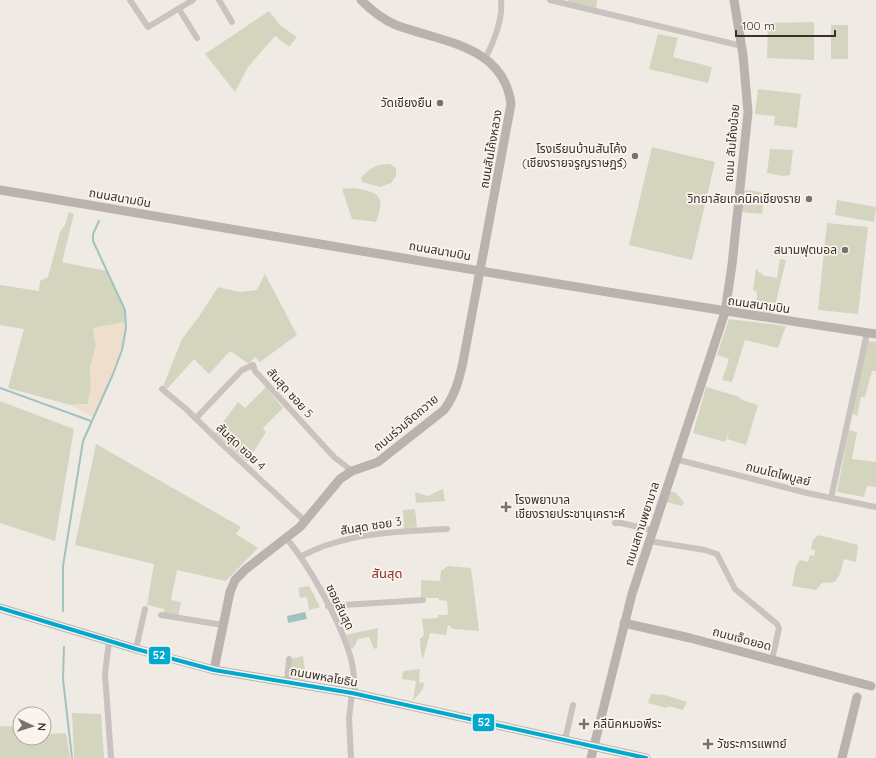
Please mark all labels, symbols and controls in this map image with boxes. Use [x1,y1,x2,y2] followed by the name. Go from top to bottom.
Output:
[736,12,835,38] scale bar
[742,18,775,33] text: 100 m
[381,95,432,110] place label: วัดเชียงยืน
[435,98,445,108] marker: วัดเชียงยืน
[721,103,742,183] street label: ถนน สันโค้งน้อย
[476,108,505,190] street label: ถนนสันโค้งหลวง
[522,141,627,170] place label: โรงเรียนบ้านสันโค้ง (เชียงรายจรูญราษฎร์)
[630,151,640,161] marker: โรงเรียนบ้านสันโค้ง (เชียงรายจรูญราษฎร์)
[88,185,152,210] street label: ถนนสนามบิน
[686,191,801,206] place label: วิทยาลัยเทคนิคเชียงราย
[804,194,814,204] marker: วิทยาลัยเทคนิคเชียงราย
[408,238,472,263] street label: ถนนสนามบิน
[774,242,837,257] place label: สนามฟุตบอล
[840,245,850,255] marker: สนามฟุตบอล
[727,293,791,316] street label: ถนนสนามบิน
[264,365,317,421] street label: สันสุด ซอย 5
[370,391,441,454] street label: ถนนร่วมจิตถวาย
[214,420,269,473] street label: สันสุด ซอย 4
[744,458,812,489] street label: ถนนโตไพบูลย์
[621,480,662,568] street label: ถนนสถานพยาบาล
[515,492,625,521] place label: โรงพยาบาล เชียงรายประชานุเคราะห์
[500,501,512,513] marker: โรงพยาบาล เชียงรายประชานุเคราะห์
[339,513,403,538] street label: สันสุด ซอย 3
[372,565,402,581] district label: สันสุด
[323,581,358,632] street label: ซอยสันสุด
[711,623,773,654] street label: ถนนเจ็ดยอด
[148,646,171,665] line badge: 52
[153,648,165,662] text: 52
[289,663,359,690] street label: ถนนพหลโยธิน
[12,706,52,746] north arrow
[472,713,495,732] line badge: 52
[478,715,490,729] text: 52
[593,716,662,731] place label: คลีนิคหมอพีระ
[578,718,590,730] marker: คลีนิคหมอพีระ
[35,722,49,731] text: N
[717,736,787,751] place label: วัชระการแพทย์
[702,738,714,750] marker: วัชระการแพทย์

